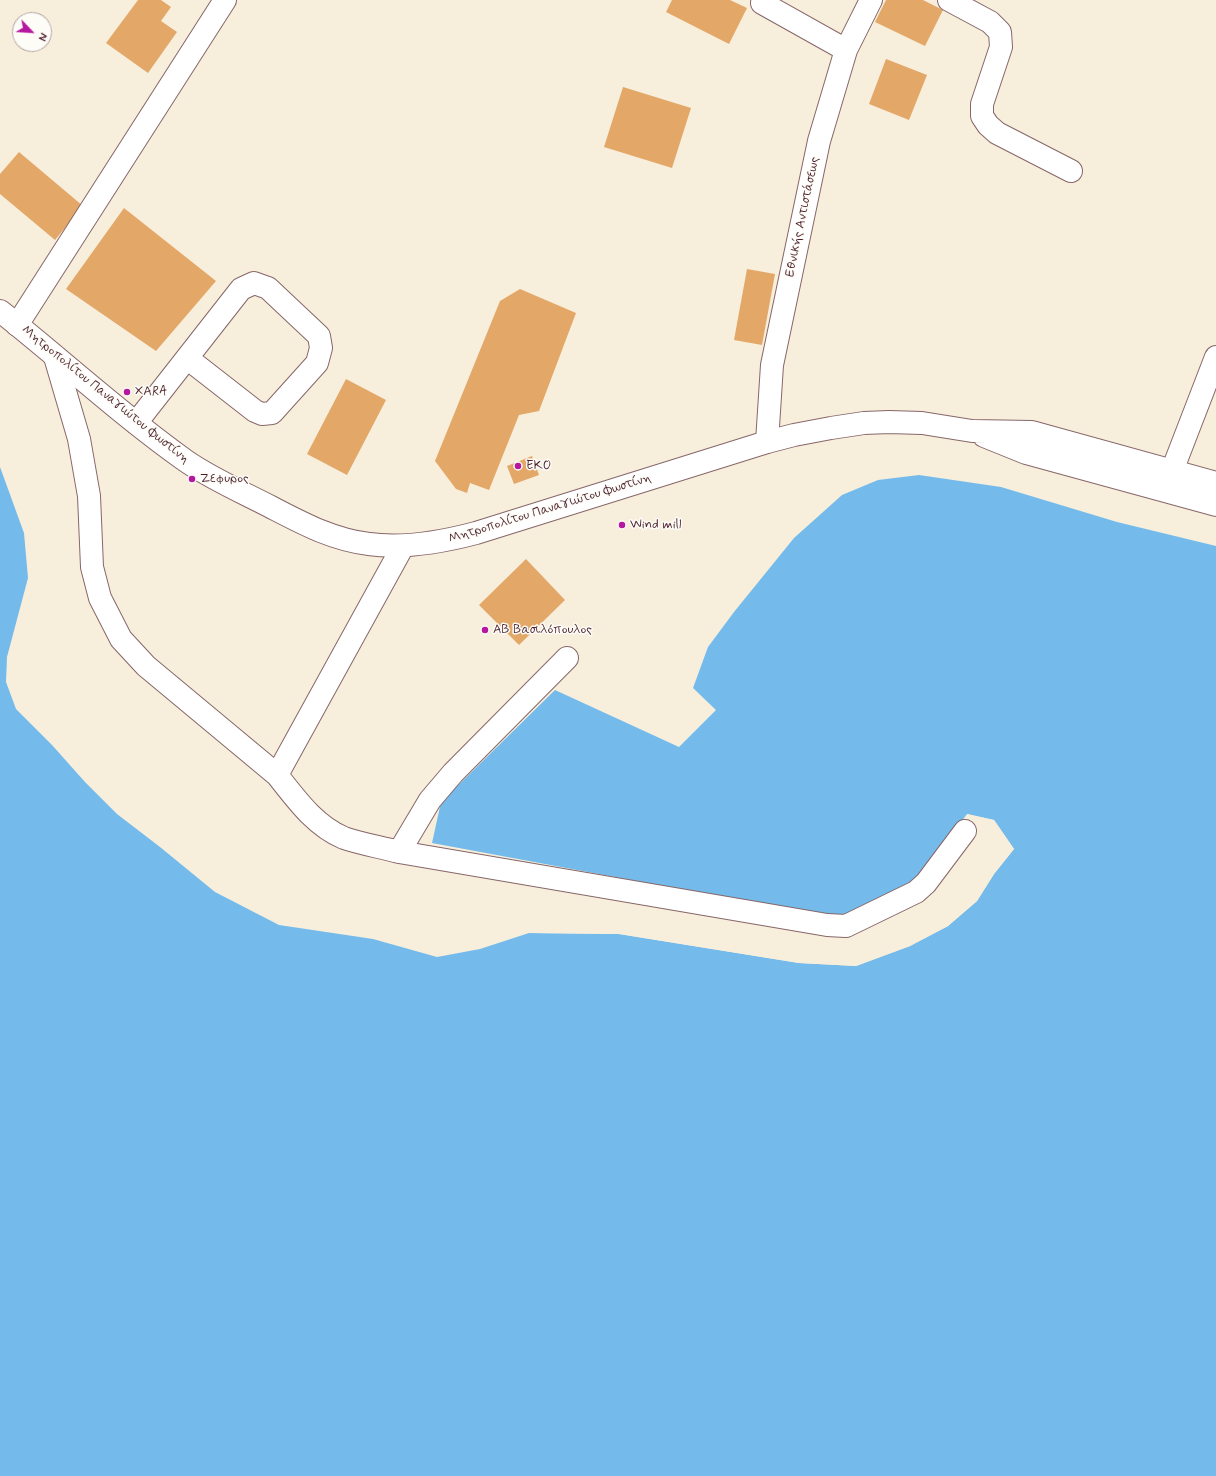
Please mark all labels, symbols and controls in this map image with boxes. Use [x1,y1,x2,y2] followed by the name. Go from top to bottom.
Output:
[12,12,52,52] north arrow
[34,30,50,43] text: N
[783,156,823,278] street label: Εθνικής Αντιστάσεως
[18,323,192,467] street label: Μητροπολίτου Παναγιώτου Φωστίνη
[135,384,167,400] place label: XARA
[122,387,132,397] marker: XARA
[526,458,551,474] place label: EKO
[513,461,523,471] marker: EKO
[200,471,249,487] place label: Ζεφυρος
[447,471,653,547] street label: Μητροπολίτου Παναγιώτου Φωστίνη
[187,474,197,484] marker: Ζεφυρος
[630,517,681,533] place label: Wind mill
[617,520,627,530] marker: Wind mill
[493,622,592,638] place label: ΑΒ Βασιλόπουλος
[480,625,490,635] marker: ΑΒ Βασιλόπουλος

